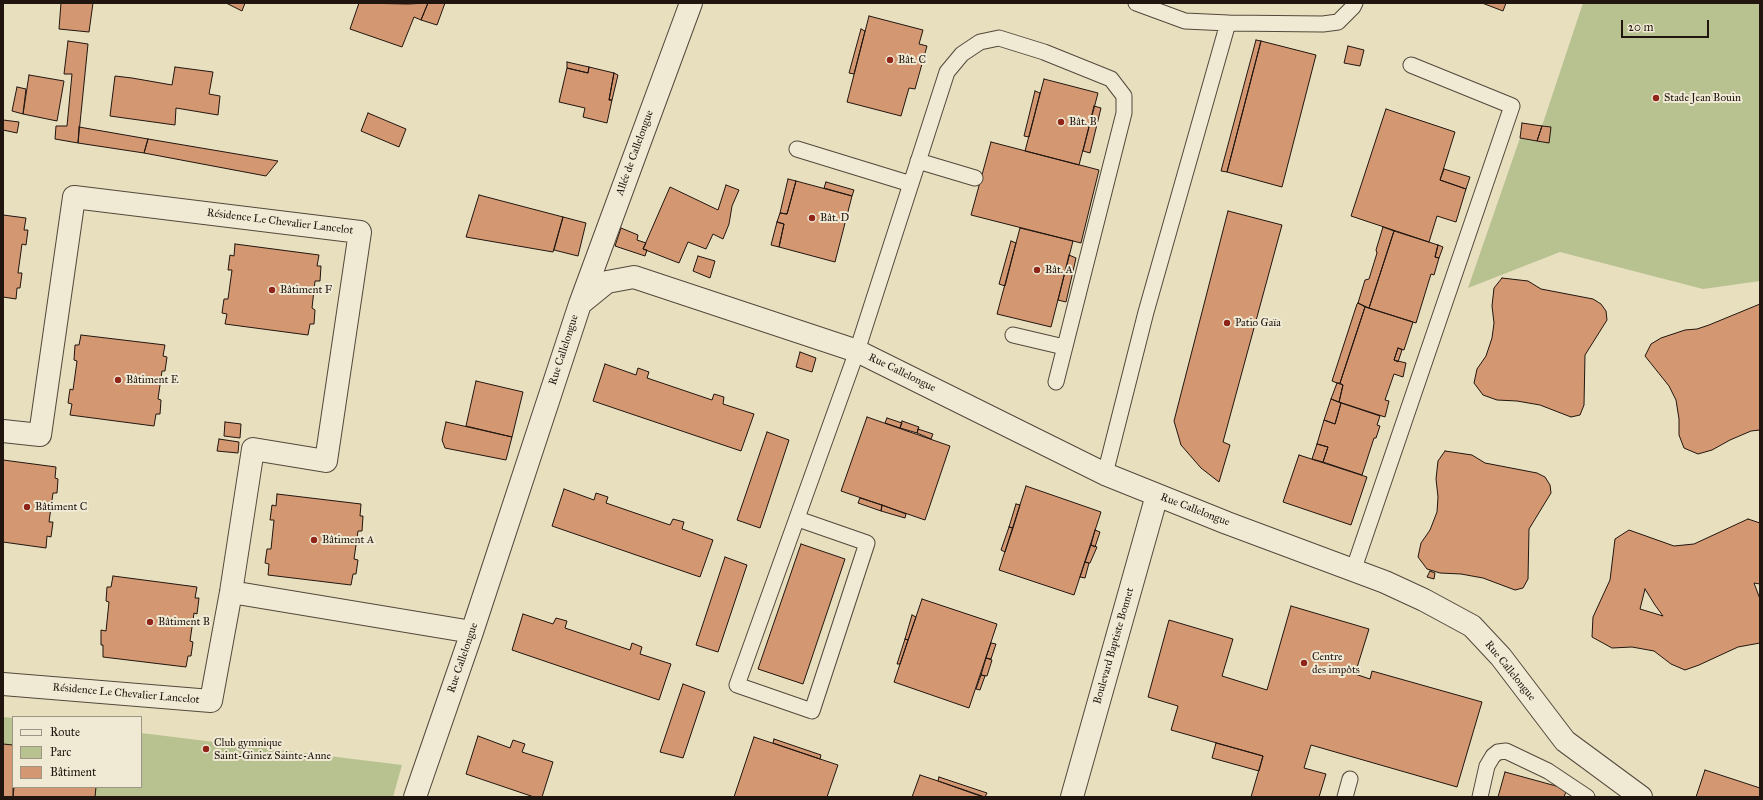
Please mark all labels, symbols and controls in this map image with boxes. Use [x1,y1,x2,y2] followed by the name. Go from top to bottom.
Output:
[1623,12,1711,38] scale bar
[1628,20,1654,34] text: 20 m
[898,53,926,67] place label: Bât. C
[885,55,895,65] marker: Bât. C
[1664,91,1741,105] place label: Stade Jean Bouin
[1651,93,1661,103] marker: Stade Jean Bouin
[613,108,657,198] street label: Allée de Callelongue
[1069,115,1097,129] place label: Bât. B
[1056,117,1066,127] marker: Bât. B
[206,206,354,238] street label: Résidence Le Chevalier Lancelot
[820,211,849,225] place label: Bât. D
[807,213,817,223] marker: Bât. D
[1045,263,1073,277] place label: Bât. A
[1032,265,1042,275] marker: Bât. A
[280,283,332,297] place label: Bâtiment F
[267,285,277,295] marker: Bâtiment F
[546,313,582,387] street label: Rue Callelongue
[1235,316,1281,330] place label: Patio Gaïa
[1222,318,1232,328] marker: Patio Gaïa
[866,351,938,395] street label: Rue Callelongue
[126,373,179,387] place label: Bâtiment E
[113,375,123,385] marker: Bâtiment E
[1158,491,1232,529] street label: Rue Callelongue
[35,500,87,514] place label: Bâtiment C
[22,502,32,512] marker: Bâtiment C
[322,533,374,547] place label: Bâtiment A
[309,535,319,545] marker: Bâtiment A
[1091,586,1137,706] street label: Boulevard Baptiste Bonnet
[158,615,210,629] place label: Bâtiment B
[145,617,155,627] marker: Bâtiment B
[445,621,481,695] street label: Rue Callelongue
[1482,638,1538,704] street label: Rue Callelongue
[1312,650,1360,676] place label: Centre des impôts
[1299,658,1309,668] marker: Centre des impôts
[52,681,200,707] street label: Résidence Le Chevalier Lancelot
[12,716,142,788] legend
[50,725,80,739] text: Route
[214,736,331,762] place label: Club gymnique Saint-Giniez Sainte-Anne
[201,744,211,754] marker: Club gymnique Saint-Giniez Sainte-Anne
[50,745,71,759] text: Parc
[50,765,96,779] text: Bâtiment

